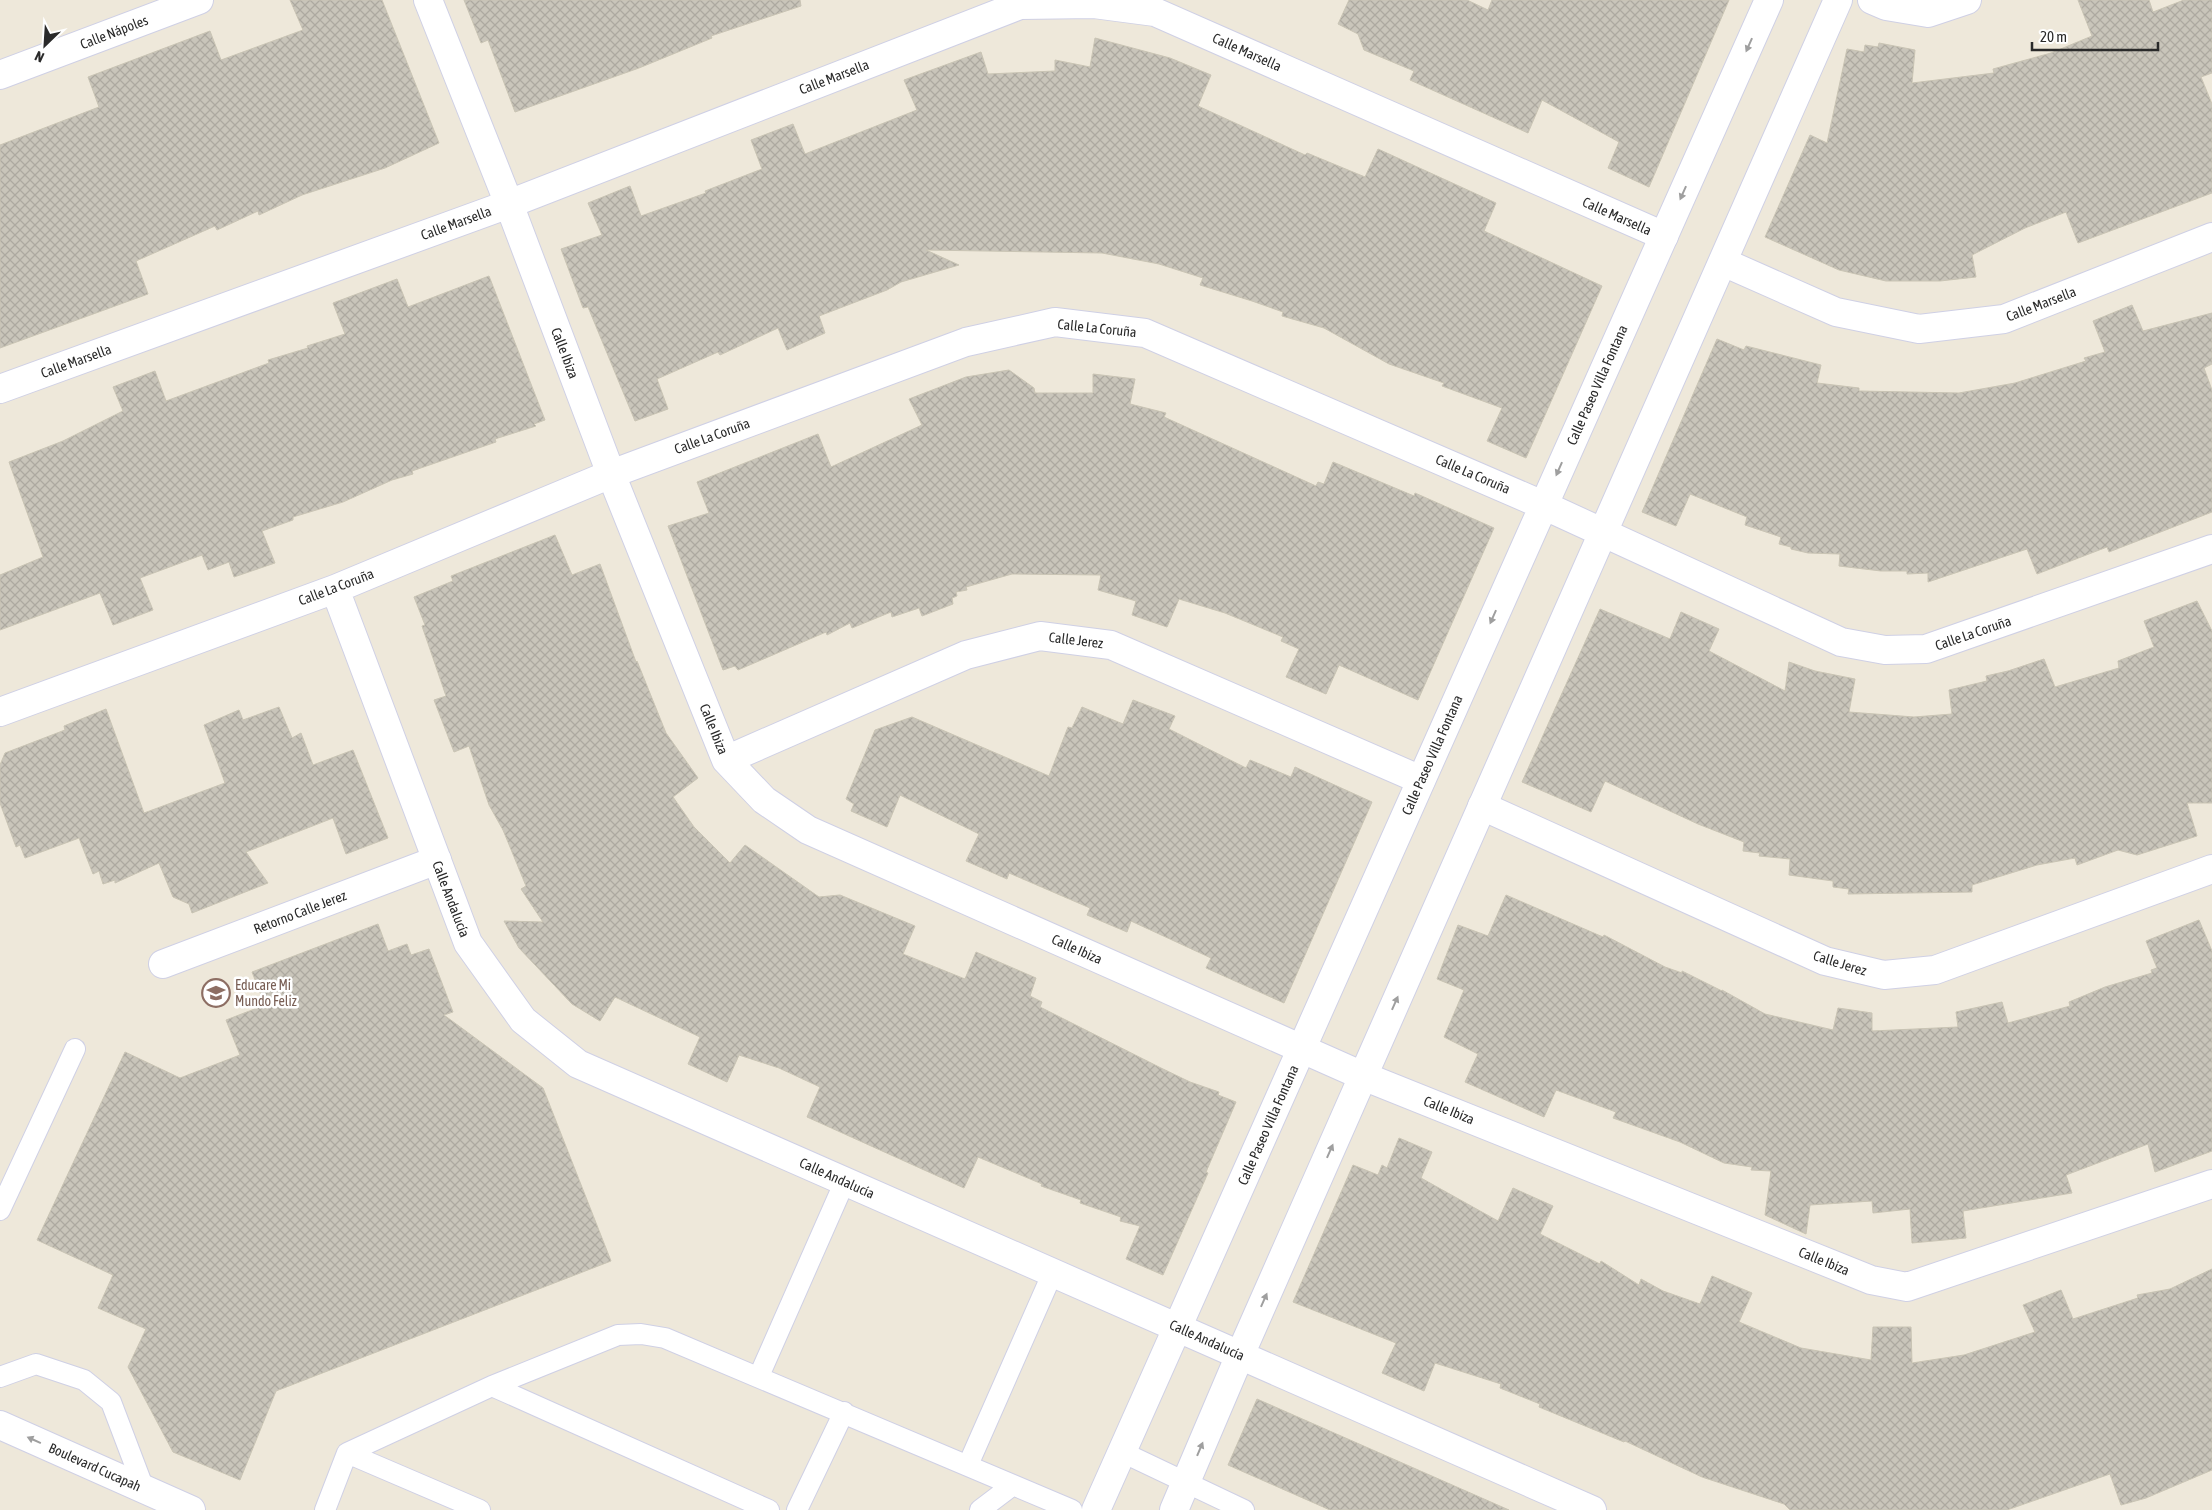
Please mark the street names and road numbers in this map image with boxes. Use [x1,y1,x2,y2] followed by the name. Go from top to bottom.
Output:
[78,12,150,52] street label: Calle Nápoles
[1210,30,1284,74] street label: Calle Marsella
[797,56,871,98] street label: Calle Marsella
[1580,194,1654,238] street label: Calle Marsella
[419,203,493,243] street label: Calle Marsella
[2004,283,2078,325] street label: Calle Marsella
[1057,316,1137,340] street label: Calle La Coruña
[1563,323,1631,447] street label: Calle Paseo Villa Fontana
[548,325,582,381] street label: Calle Ibiza
[39,341,113,381] street label: Calle Marsella
[672,415,752,457] street label: Calle La Coruña
[1433,451,1513,497] street label: Calle La Coruña
[296,565,376,609] street label: Calle La Coruña
[1933,613,2013,653] street label: Calle La Coruña
[1048,629,1104,651] street label: Calle Jerez
[1398,693,1466,817] street label: Calle Paseo Villa Fontana
[697,701,731,757] street label: Calle Ibiza
[429,859,473,939] street label: Calle Andalucía
[251,887,349,937] street label: Retorno Calle Jerez
[1049,931,1105,967] street label: Calle Ibiza
[1811,947,1869,979] street label: Calle Jerez
[1234,1063,1302,1187] street label: Calle Paseo Villa Fontana
[1421,1093,1477,1127] street label: Calle Ibiza
[797,1154,877,1202] street label: Calle Andalucía
[1796,1244,1852,1278] street label: Calle Ibiza
[1167,1316,1247,1364] street label: Calle Andalucía
[46,1440,144,1494] street label: Boulevard Cucapah

